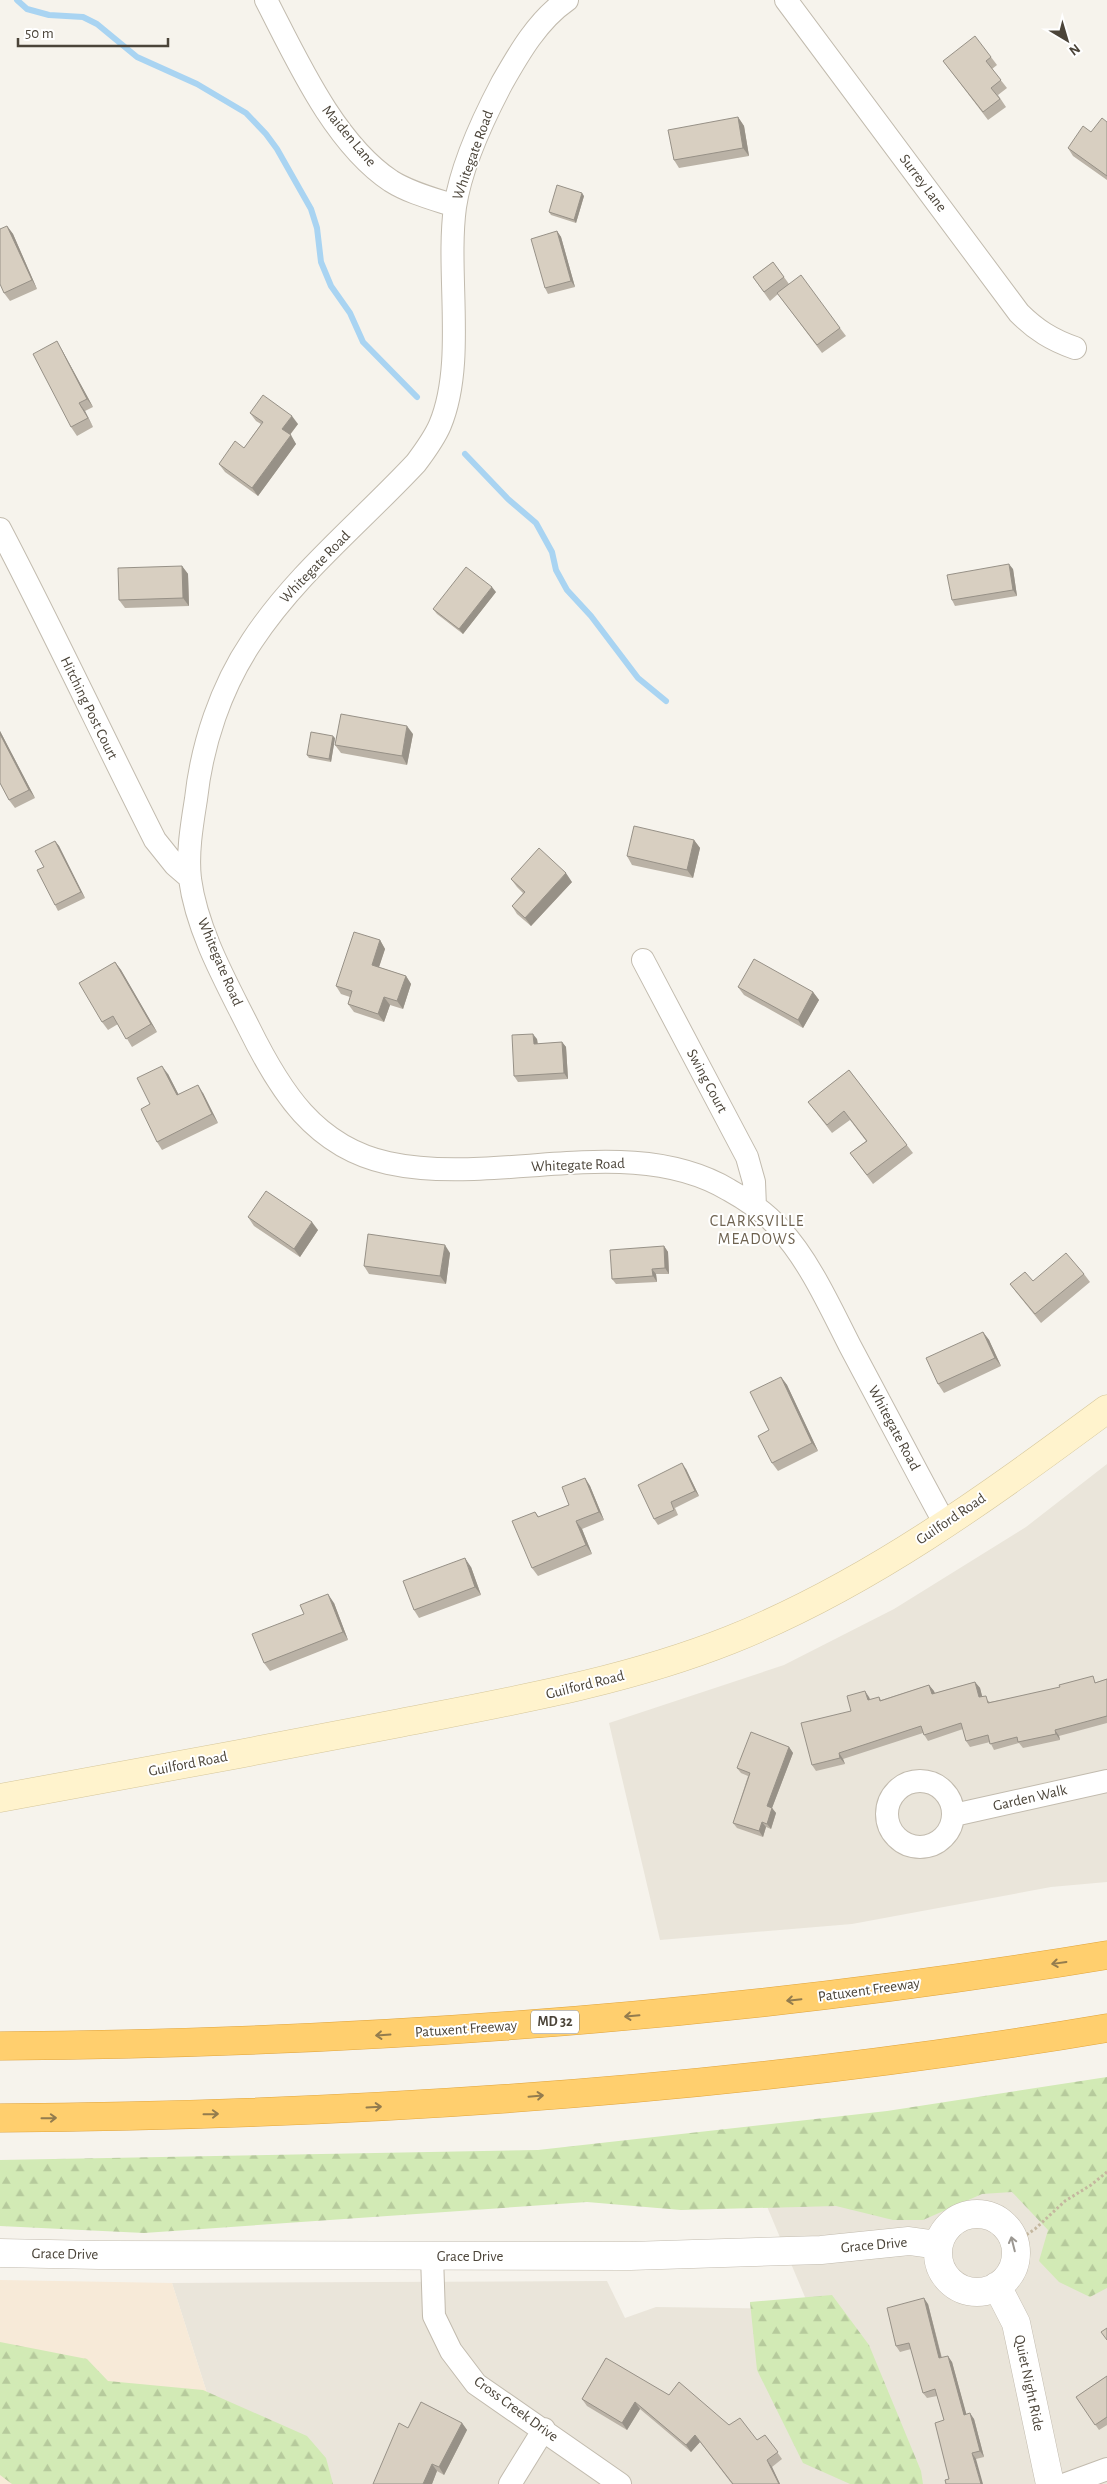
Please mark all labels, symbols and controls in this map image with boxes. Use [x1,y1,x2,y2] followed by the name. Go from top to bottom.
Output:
[18,15,168,47] scale bar
[1042,15,1092,65] north arrow
[25,26,54,41] text: 50 m
[1066,41,1083,58] text: N
[319,103,379,170] street label: Maiden Lane
[450,108,496,202] street label: Whitegate Road
[897,151,949,215] street label: Surrey Lane
[277,528,353,606] street label: Whitegate Road
[58,654,121,762] street label: Hitching Post Court
[195,916,245,1008] street label: Whitegate Road
[684,1047,730,1116] street label: Swing Court
[531,1156,625,1174] street label: Whitegate Road
[710,1213,804,1247] district label: CLARKSVILLE MEADOWS
[865,1383,923,1473] street label: Whitegate Road
[914,1490,989,1548] street label: Guilford Road
[544,1668,626,1702] street label: Guilford Road
[147,1749,229,1779] street label: Guilford Road
[992,1782,1069,1814] street label: Garden Walk
[1051,1959,1067,1969] one-way arrow
[817,1975,921,2005] street label: Patuxent Freeway
[786,1995,802,2005] one-way arrow
[531,2010,579,2034] road number: MD 32
[625,2011,641,2021] one-way arrow
[414,2018,518,2040] street label: Patuxent Freeway
[375,2031,391,2040] one-way arrow
[527,2091,543,2101] one-way arrow
[365,2102,381,2111] one-way arrow
[202,2109,219,2119] one-way arrow
[40,2113,56,2122] one-way arrow
[840,2235,908,2255] street label: Grace Drive
[1008,2237,1017,2253] one-way arrow
[32,2246,99,2262] street label: Grace Drive
[437,2249,503,2264] street label: Grace Drive
[1011,2334,1047,2433] street label: Quiet Night Ride
[471,2374,561,2444] street label: Cross Creek Drive

